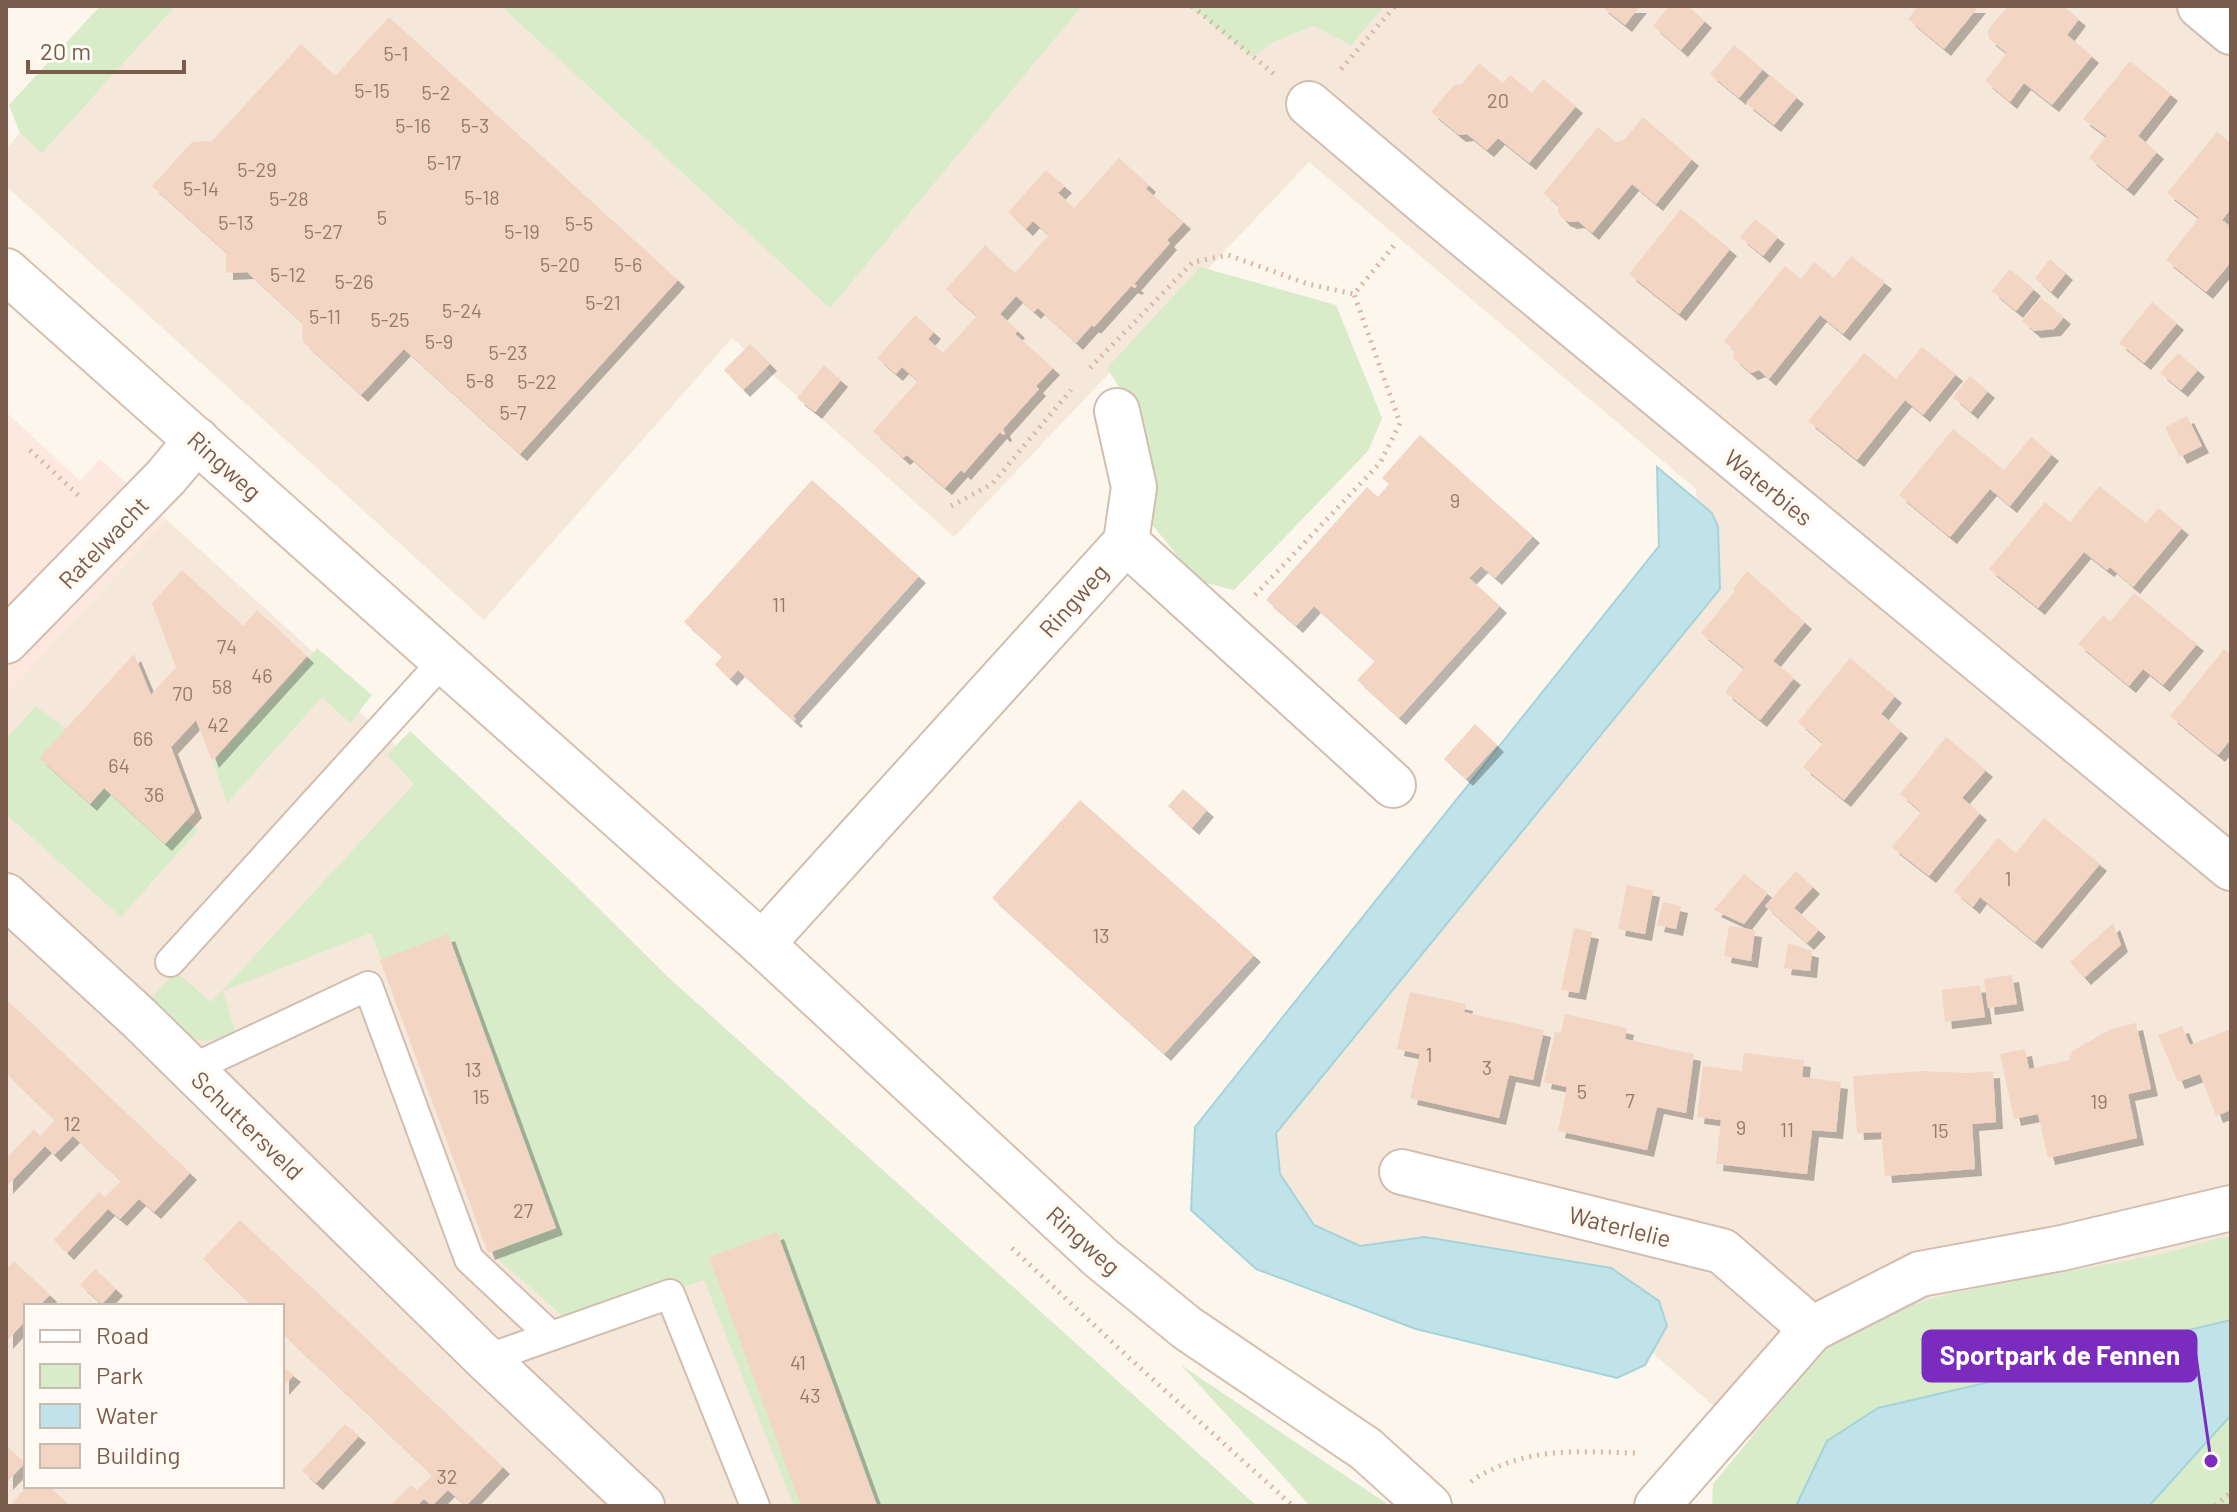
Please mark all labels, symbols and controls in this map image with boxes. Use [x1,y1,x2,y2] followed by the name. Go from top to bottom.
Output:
[28,24,184,74] scale bar
[40,36,91,65] text: 20 m
[383,41,409,65] house number: 5-1
[354,78,390,102] house number: 5-15
[422,80,450,104] house number: 5-2
[1487,88,1509,112] house number: 20
[395,113,431,137] house number: 5-16
[461,113,489,137] house number: 5-3
[427,150,462,174] house number: 5-17
[237,157,277,181] house number: 5-29
[183,176,219,200] house number: 5-14
[464,185,500,209] house number: 5-18
[269,186,309,210] house number: 5-28
[377,205,387,229] house number: 5
[218,210,254,234] house number: 5-13
[565,211,593,235] house number: 5-5
[304,219,343,243] house number: 5-27
[504,219,540,243] house number: 5-19
[540,252,580,276] house number: 5-20
[614,252,642,276] house number: 5-6
[270,262,306,286] house number: 5-12
[334,269,374,293] house number: 5-26
[585,290,621,314] house number: 5-21
[442,298,482,322] house number: 5-24
[309,304,341,328] house number: 5-11
[370,307,410,331] house number: 5-25
[425,329,453,353] house number: 5-9
[488,340,528,364] house number: 5-23
[466,368,494,392] house number: 5-8
[517,369,557,393] house number: 5-22
[500,400,527,424] house number: 5-7
[182,424,268,506] street label: Ringweg
[1719,443,1819,531] street label: Waterbies
[1450,488,1460,512] house number: 9
[52,490,154,594] street label: Ratelwacht
[1032,557,1114,643] street label: Ringweg
[772,592,786,616] house number: 11
[217,634,237,658] house number: 74
[251,663,273,687] house number: 46
[212,674,232,698] house number: 58
[173,681,193,705] house number: 70
[207,712,229,736] house number: 42
[133,726,153,750] house number: 66
[108,753,130,777] house number: 64
[144,782,164,806] house number: 36
[2005,866,2012,890] house number: 1
[1092,923,1110,947] house number: 13
[1426,1042,1433,1066] house number: 1
[1482,1055,1492,1079] house number: 3
[464,1057,482,1081] house number: 13
[186,1065,310,1185] street label: Schuttersveld
[1577,1079,1587,1103] house number: 5
[472,1084,490,1108] house number: 15
[1625,1088,1635,1112] house number: 7
[2090,1089,2108,1113] house number: 19
[63,1111,81,1135] house number: 12
[1736,1115,1746,1139] house number: 9
[1780,1117,1794,1141] house number: 11
[1931,1118,1949,1142] house number: 15
[513,1198,534,1222] house number: 27
[1041,1199,1127,1281] street label: Ringweg
[1566,1199,1674,1253] street label: Waterlelie
[24,1304,284,1488] legend
[96,1320,149,1349] text: Road
[1923,1331,2196,1381] callout: Sportpark de Fennen
[1940,1339,2180,1370] text: Sportpark de Fennen
[790,1350,806,1374] house number: 41
[96,1360,143,1389] text: Park
[799,1383,821,1407] house number: 43
[96,1400,158,1429] text: Water
[96,1440,180,1469] text: Building
[436,1464,458,1488] house number: 32

